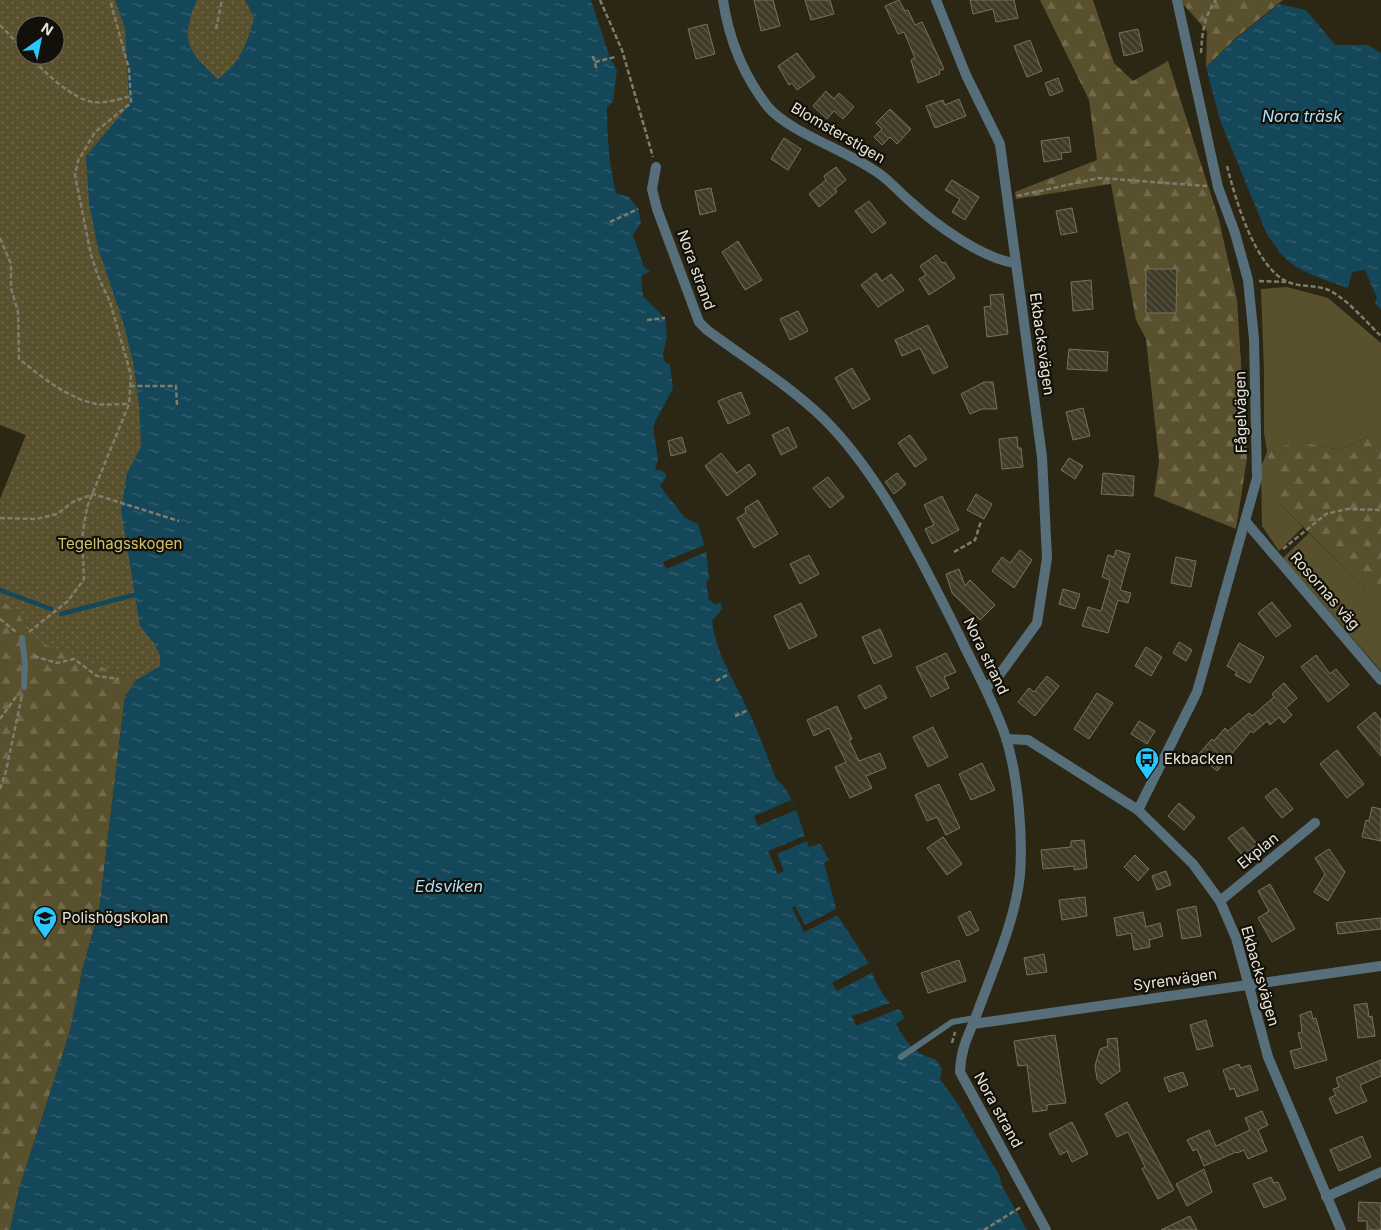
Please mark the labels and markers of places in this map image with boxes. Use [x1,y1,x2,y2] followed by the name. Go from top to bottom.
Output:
[1134,746,1160,780] bus stop icon: Ekbacken
[1164,749,1233,768] place label: Ekbacken
[32,905,58,939] school or university icon: Polishögskolan
[62,908,168,927] place label: Polishögskolan

